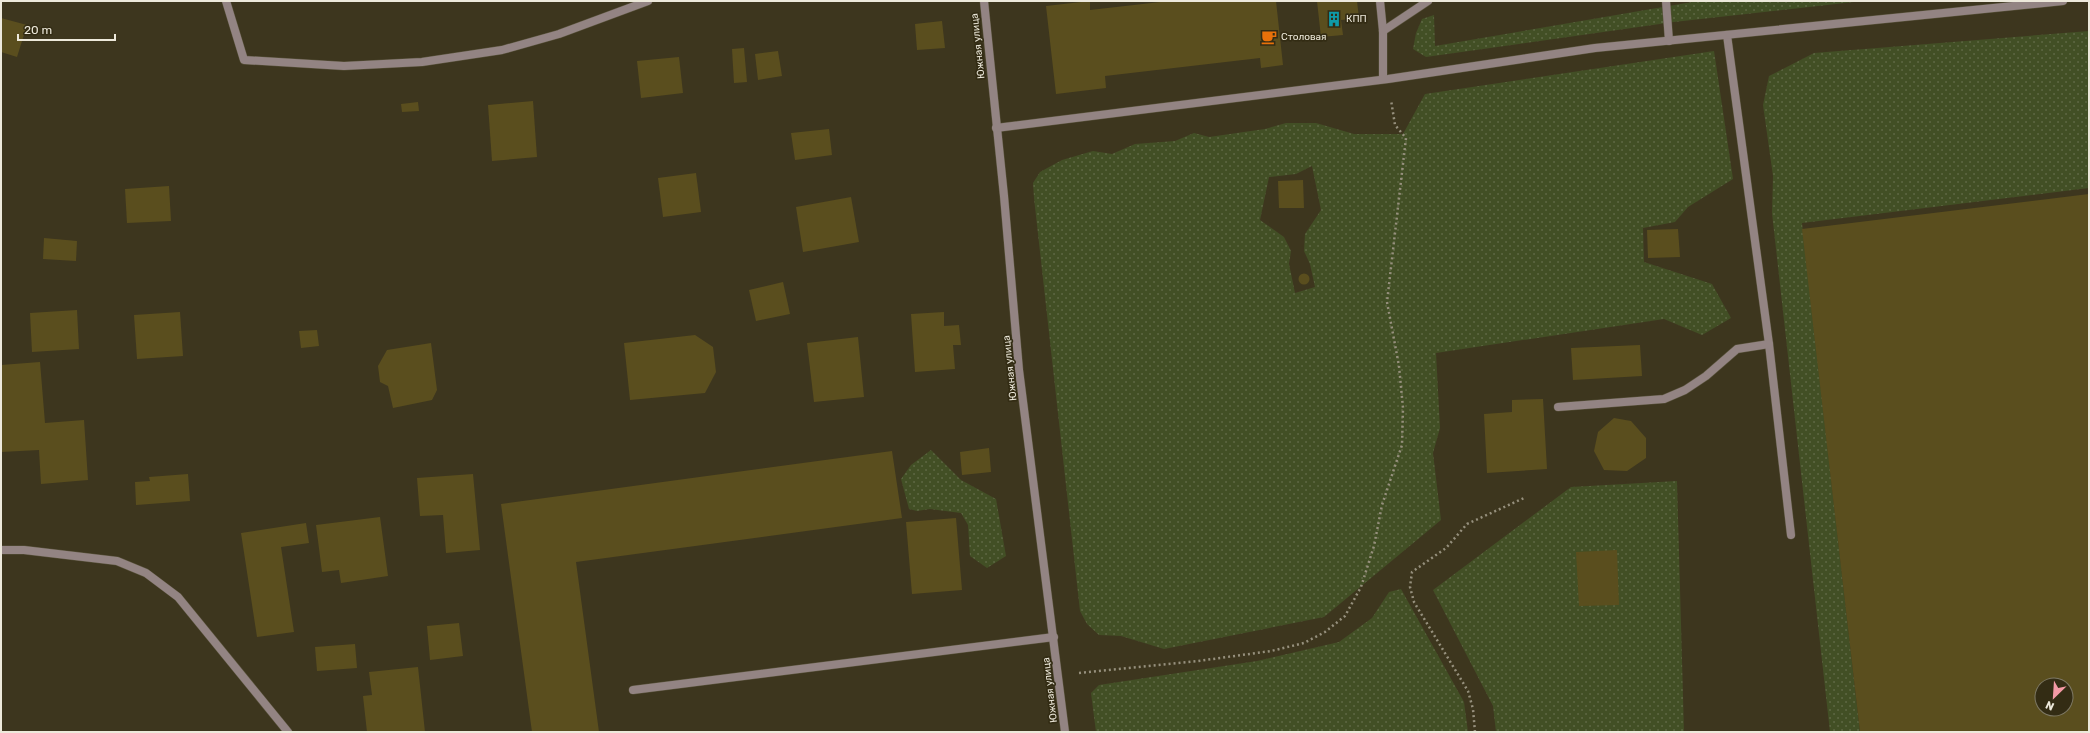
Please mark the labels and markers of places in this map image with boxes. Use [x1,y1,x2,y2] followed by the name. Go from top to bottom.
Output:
[1325,10,1343,28] building icon: КПП
[1346,13,1367,25] place label: КПП
[1260,28,1278,46] cafe icon: Столовая
[1281,31,1327,43] place label: Столовая

